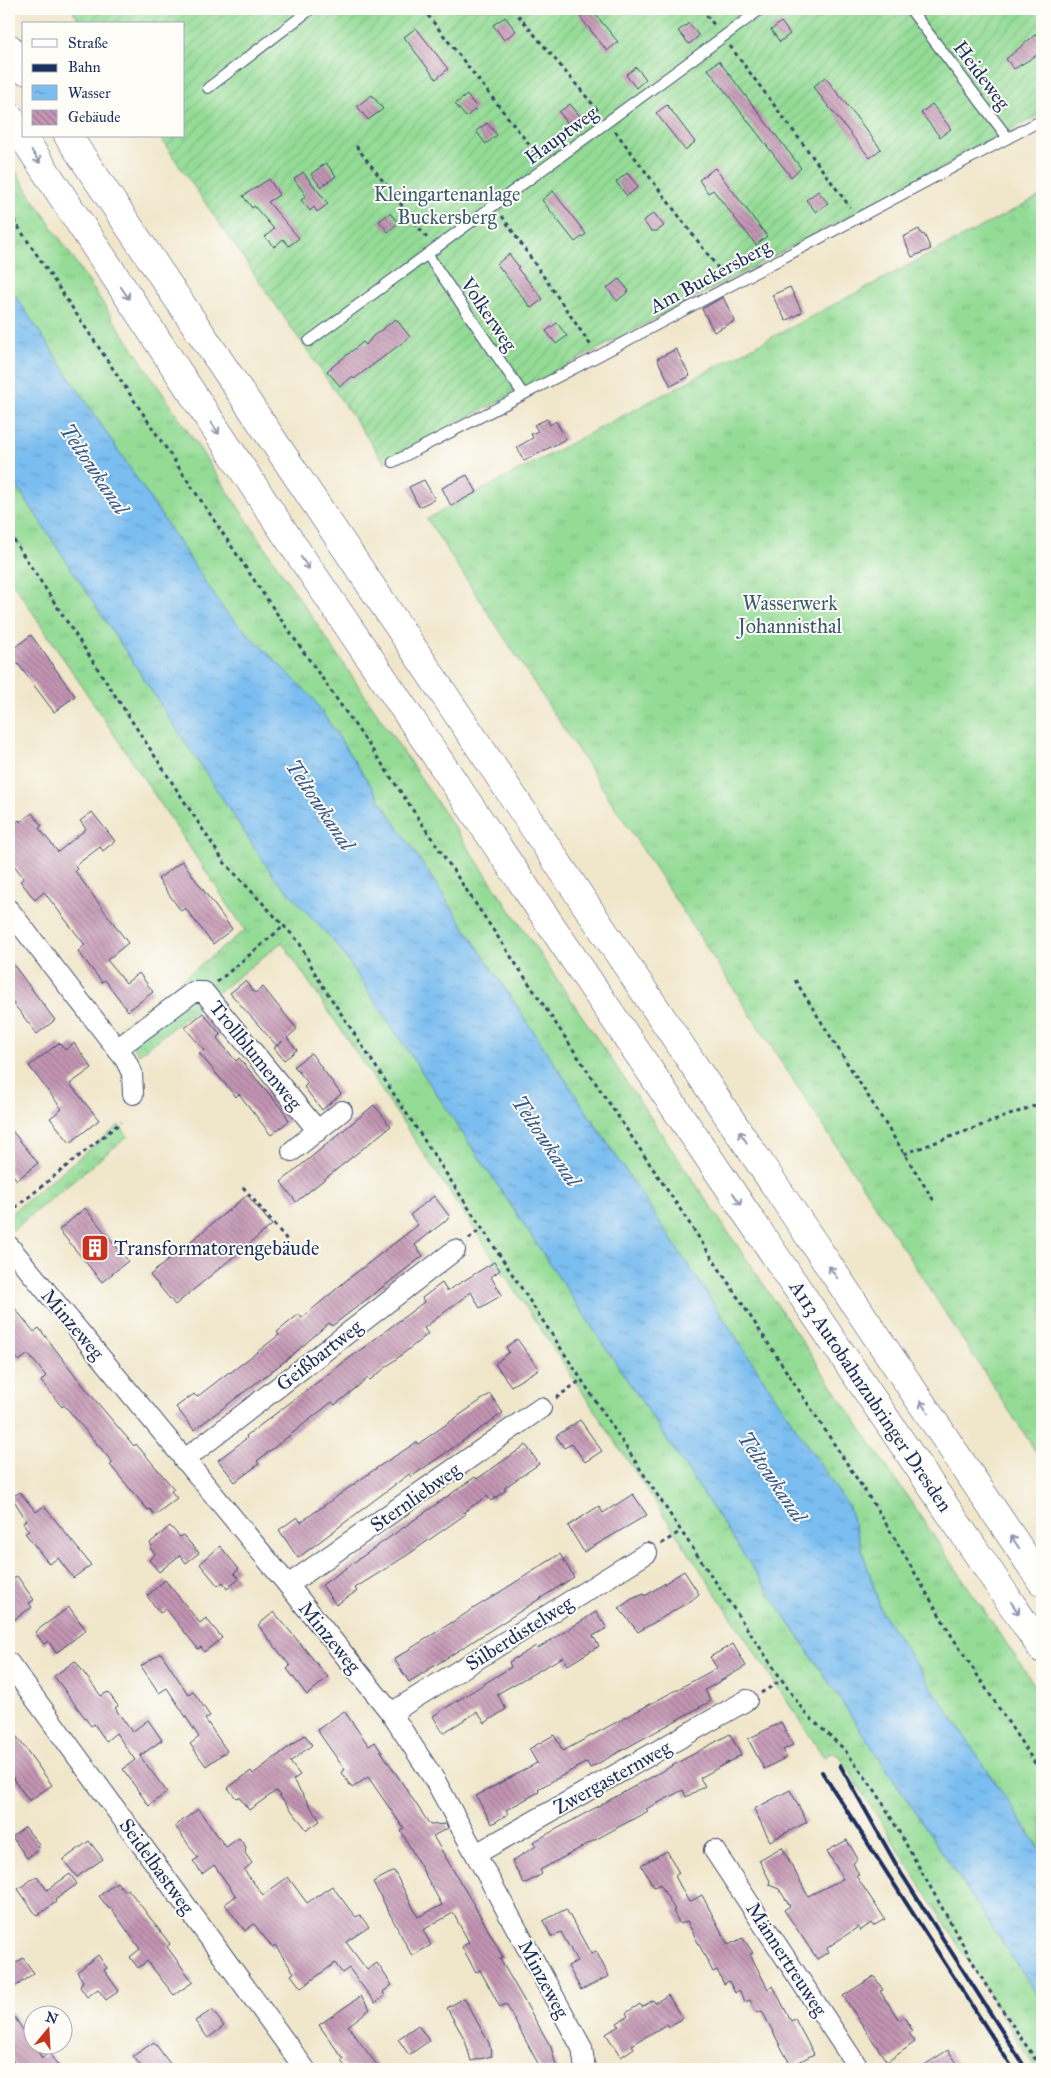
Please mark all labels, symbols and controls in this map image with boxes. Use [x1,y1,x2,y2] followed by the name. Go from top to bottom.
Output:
[22,22,185,138] legend
[68,34,108,52] text: Straße
[948,36,1016,115] street label: Heideweg
[68,58,101,76] text: Bahn
[68,84,111,102] text: Wasser
[520,100,603,170] street label: Hauptweg
[68,108,121,126] text: Gebäude
[30,150,41,164] one-way arrow
[374,182,520,230] park label: Kleingartenanlage Buckersberg
[644,234,776,319] street label: Am Buckersberg
[454,272,523,357] street label: Volkerweg
[121,285,131,299] one-way arrow
[54,419,135,521] water label: Teltowkanal
[210,421,220,435] one-way arrow
[300,556,310,570] one-way arrow
[736,591,843,639] park label: Wasserwerk Johannisthal
[280,755,361,857] water label: Teltowkanal
[204,996,308,1116] street label: Trollblumenweg
[506,1091,587,1193] water label: Teltowkanal
[738,1131,748,1145] one-way arrow
[732,1191,742,1205] one-way arrow
[80,1233,110,1263] building icon: Transformatorengebäude
[114,1236,319,1261] place label: Transformatorengebäude
[828,1266,838,1280] one-way arrow
[783,1275,958,1517] street label: A113 Autobahnzubringer Dresden
[36,1284,110,1365] street label: Minzeweg
[271,1314,368,1397] street label: Geißbartweg
[919,1400,929,1414] one-way arrow
[732,1427,813,1529] water label: Teltowkanal
[365,1457,466,1538] street label: Sternliebweg
[1010,1535,1020,1549] one-way arrow
[461,1590,578,1676] street label: Silberdistelweg
[293,1596,367,1679] street label: Minzeweg
[1010,1601,1020,1615] one-way arrow
[549,1735,676,1820] street label: Zwergasternweg
[114,1814,200,1920] street label: Seidelbastweg
[741,1898,833,2021] street label: Männertreuweg
[513,1936,575,2023] street label: Minzeweg
[22,2006,72,2056] north arrow
[44,2008,60,2028] text: N

